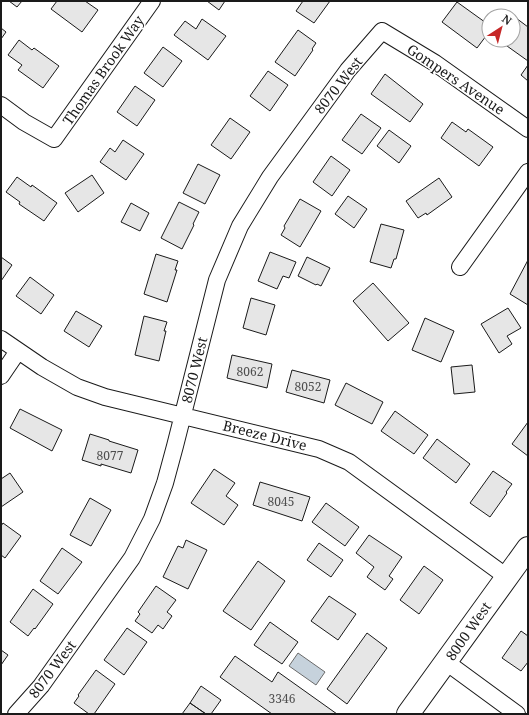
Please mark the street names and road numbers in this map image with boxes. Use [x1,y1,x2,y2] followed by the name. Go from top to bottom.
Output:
[58,11,148,129] street label: Thomas Brook Way
[403,39,509,119] street label: Gompers Avenue
[310,53,366,117] street label: 8070 West
[177,335,211,405] street label: 8070 West
[221,415,309,455] street label: Breeze Drive
[441,598,495,664] street label: 8000 West
[24,636,80,702] street label: 8070 West

